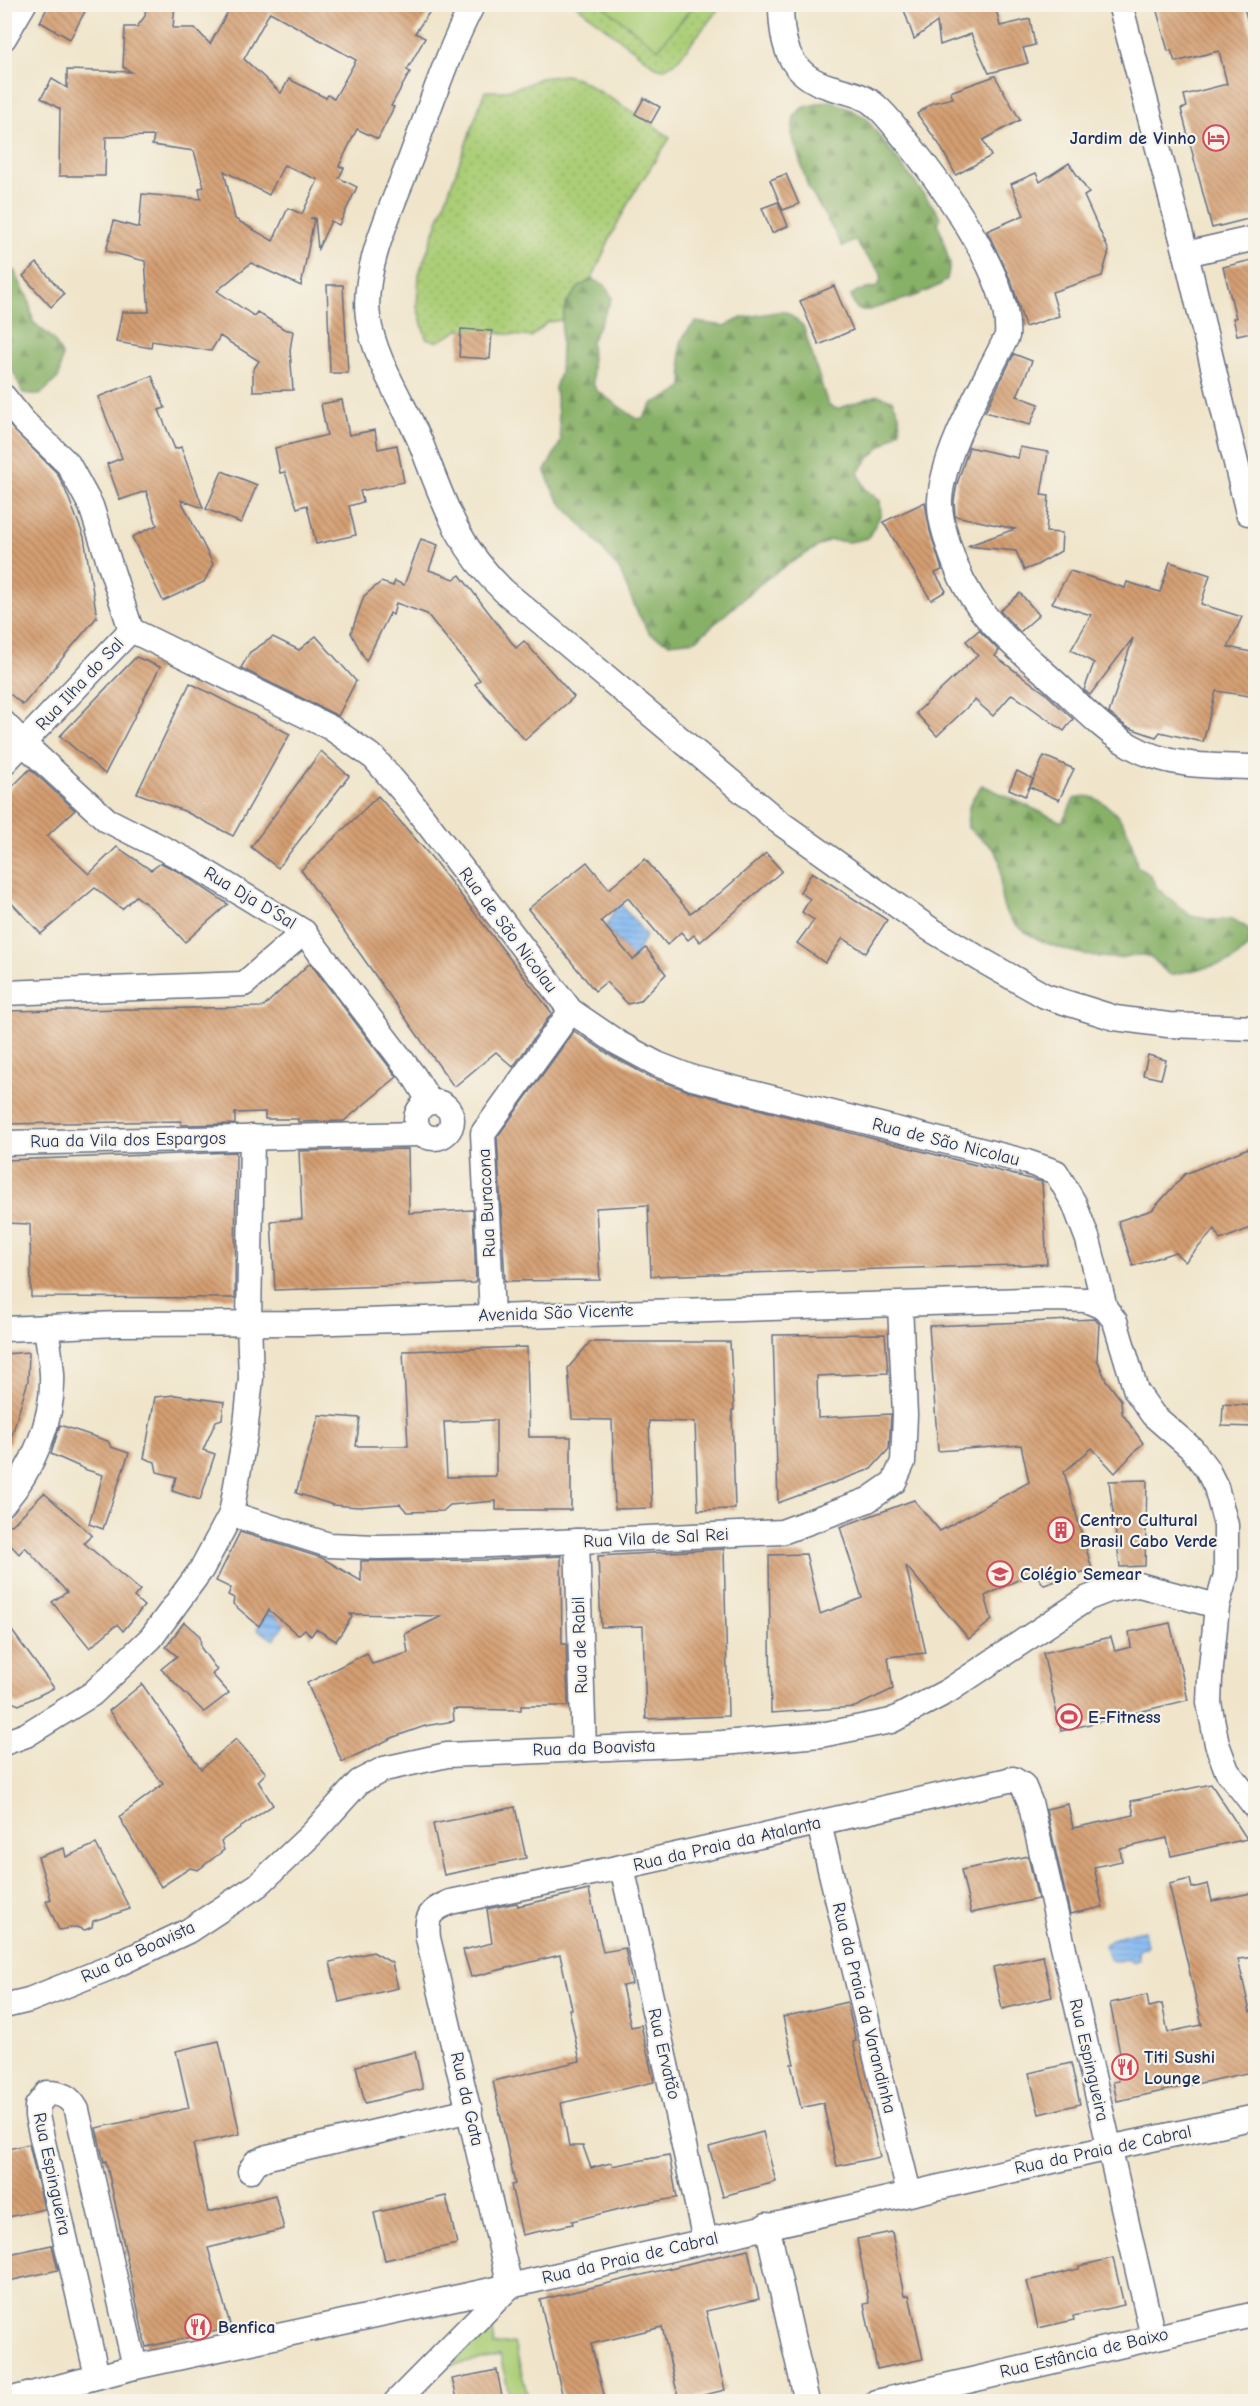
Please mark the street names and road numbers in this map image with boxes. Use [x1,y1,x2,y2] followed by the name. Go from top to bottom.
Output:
[32,633,128,735] street label: Rua Ilha do Sal
[200,862,300,934] street label: Rua Dja D´Sal
[454,863,562,997] street label: Rua de São Nicolau
[870,1114,1022,1170] street label: Rua de São Nicolau
[30,1128,226,1152] street label: Rua da Vila dos Espargos
[474,1148,500,1258] street label: Rua Buracona
[478,1300,634,1326] street label: Avenida São Vicente
[583,1524,729,1552] street label: Rua Vila de Sal Rei
[568,1596,592,1694] street label: Rua de Rabil
[532,1735,656,1761] street label: Rua da Boavista
[631,1812,823,1876] street label: Rua da Praia da Atalanta
[828,1900,900,2116] street label: Rua da Praia da Varandinha
[78,1916,198,1988] street label: Rua da Boavista
[1065,1997,1113,2123] street label: Rua Espingueira
[643,2006,685,2102] street label: Rua Ervatão
[446,2050,488,2148] street label: Rua da Gata
[29,2111,75,2237] street label: Rua Espingueira
[1013,2121,1193,2179] street label: Rua da Praia de Cabral
[540,2228,720,2288] street label: Rua da Praia de Cabral
[998,2323,1170,2383] street label: Rua Estância de Baixo

